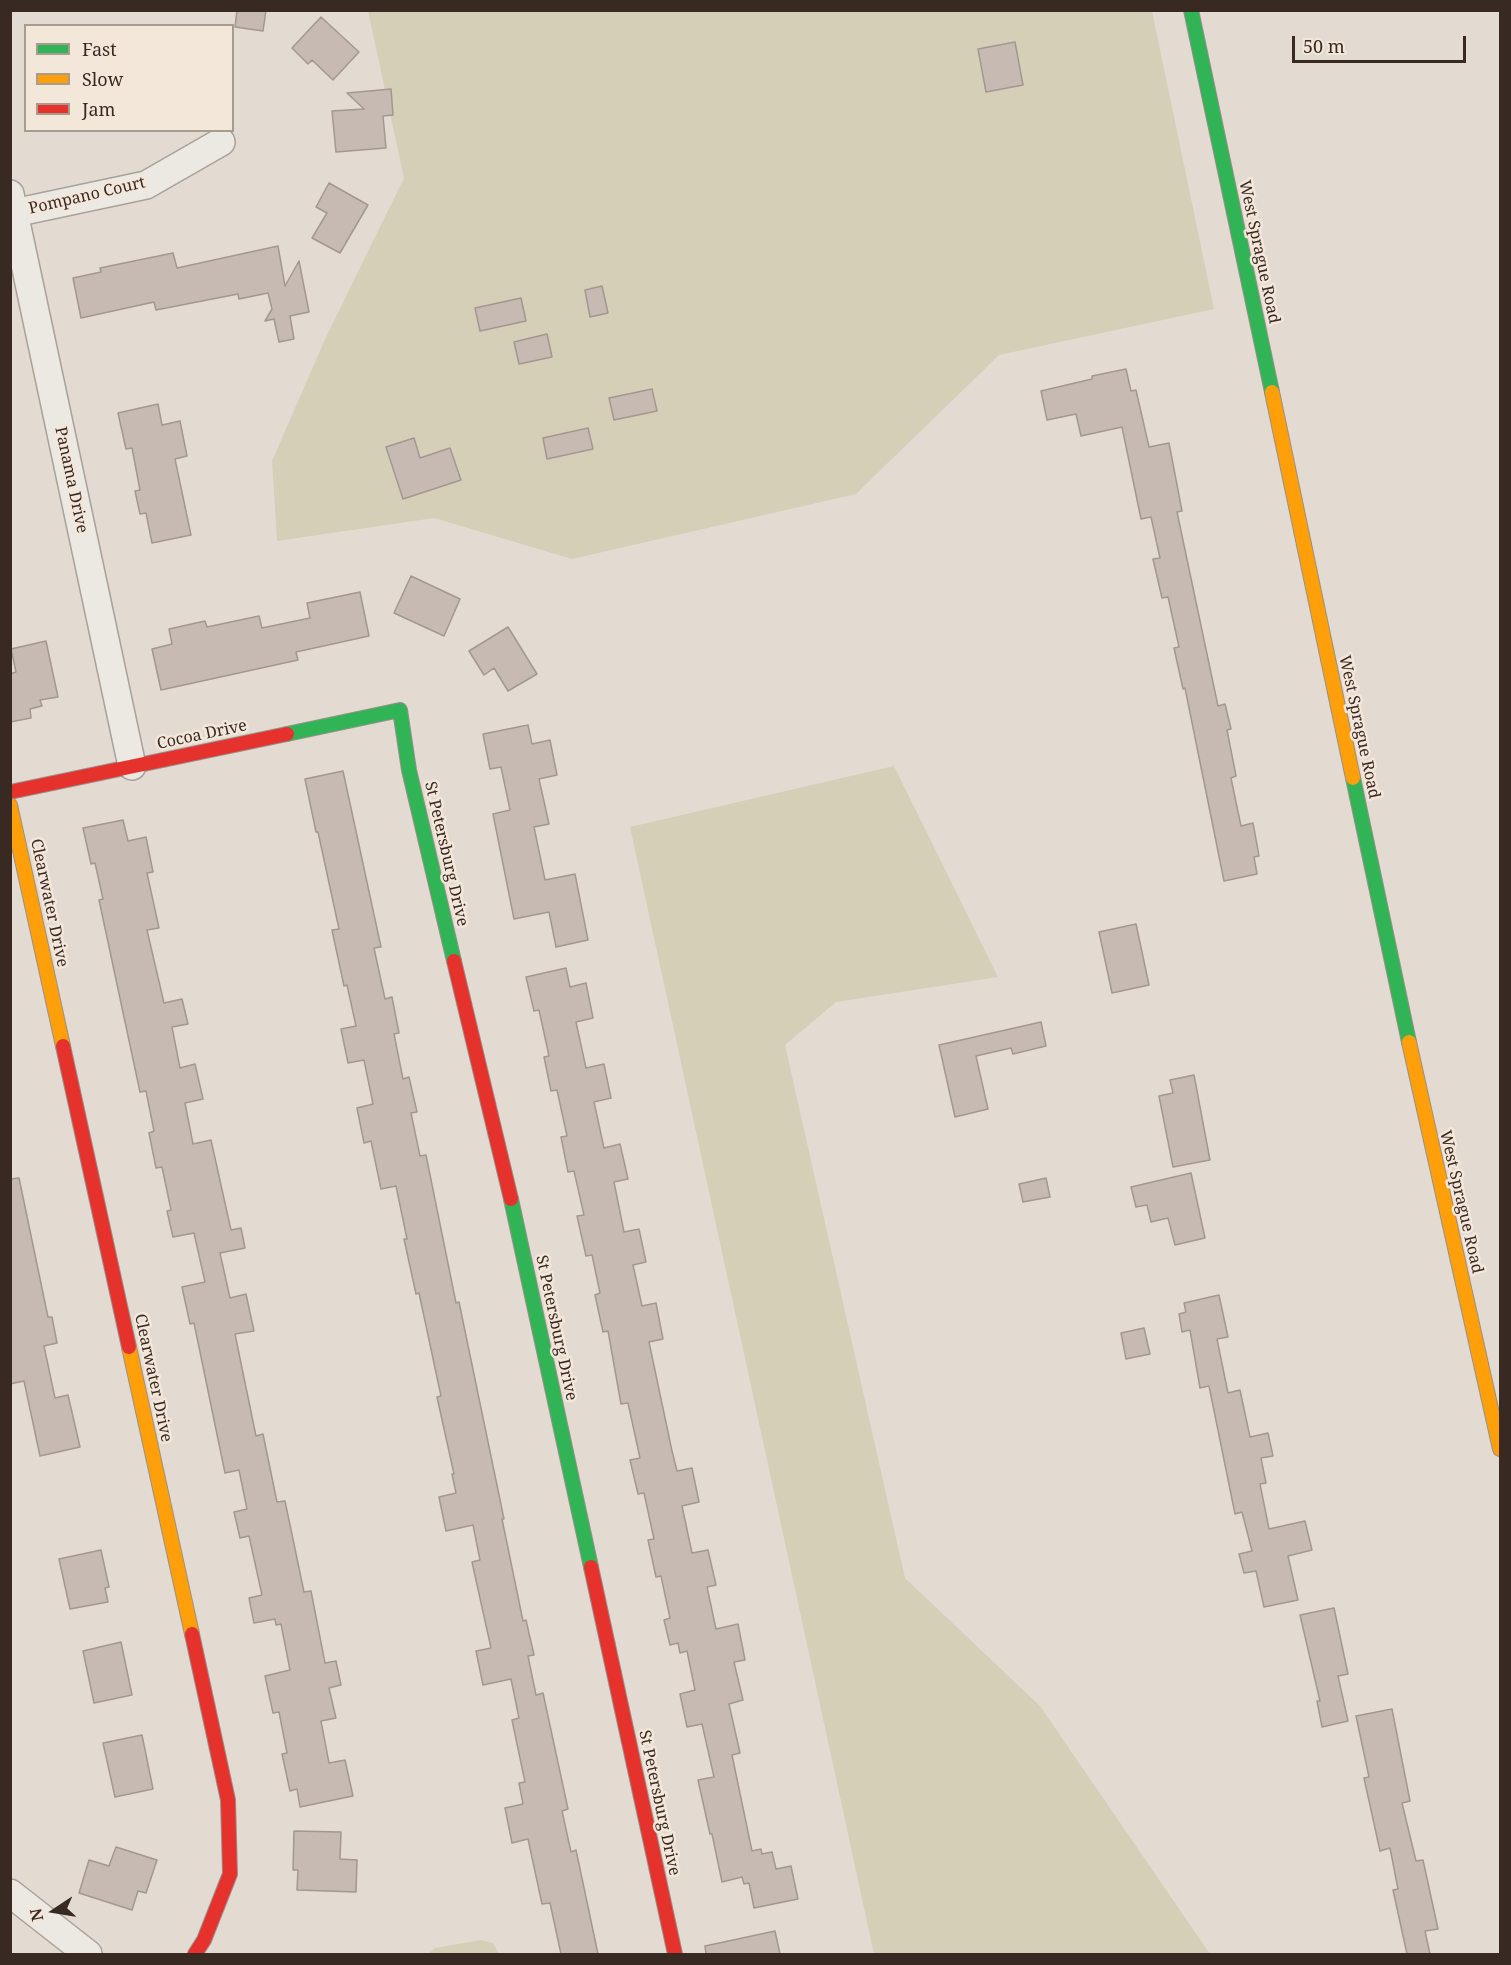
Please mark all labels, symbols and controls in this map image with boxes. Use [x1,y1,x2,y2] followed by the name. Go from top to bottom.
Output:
[24,24,234,132] legend
[1295,24,1469,62] scale bar
[1303,34,1345,58] text: 50 m
[82,37,117,61] text: Fast
[82,67,123,91] text: Slow
[82,97,116,121] text: Jam
[27,173,147,219] street label: Pompano Court
[1234,179,1284,325] street label: West Sprague Road
[50,425,92,535] street label: Panama Drive
[1334,654,1384,800] street label: West Sprague Road
[155,716,249,754] street label: Cocoa Drive
[420,780,472,928] street label: St Petersburg Drive
[26,837,72,969] street label: Clearwater Drive
[1435,1129,1487,1275] street label: West Sprague Road
[531,1254,581,1402] street label: St Petersburg Drive
[130,1312,176,1444] street label: Clearwater Drive
[634,1729,684,1877] street label: St Petersburg Drive
[24,1881,84,1941] north arrow
[24,1906,48,1923] text: N

